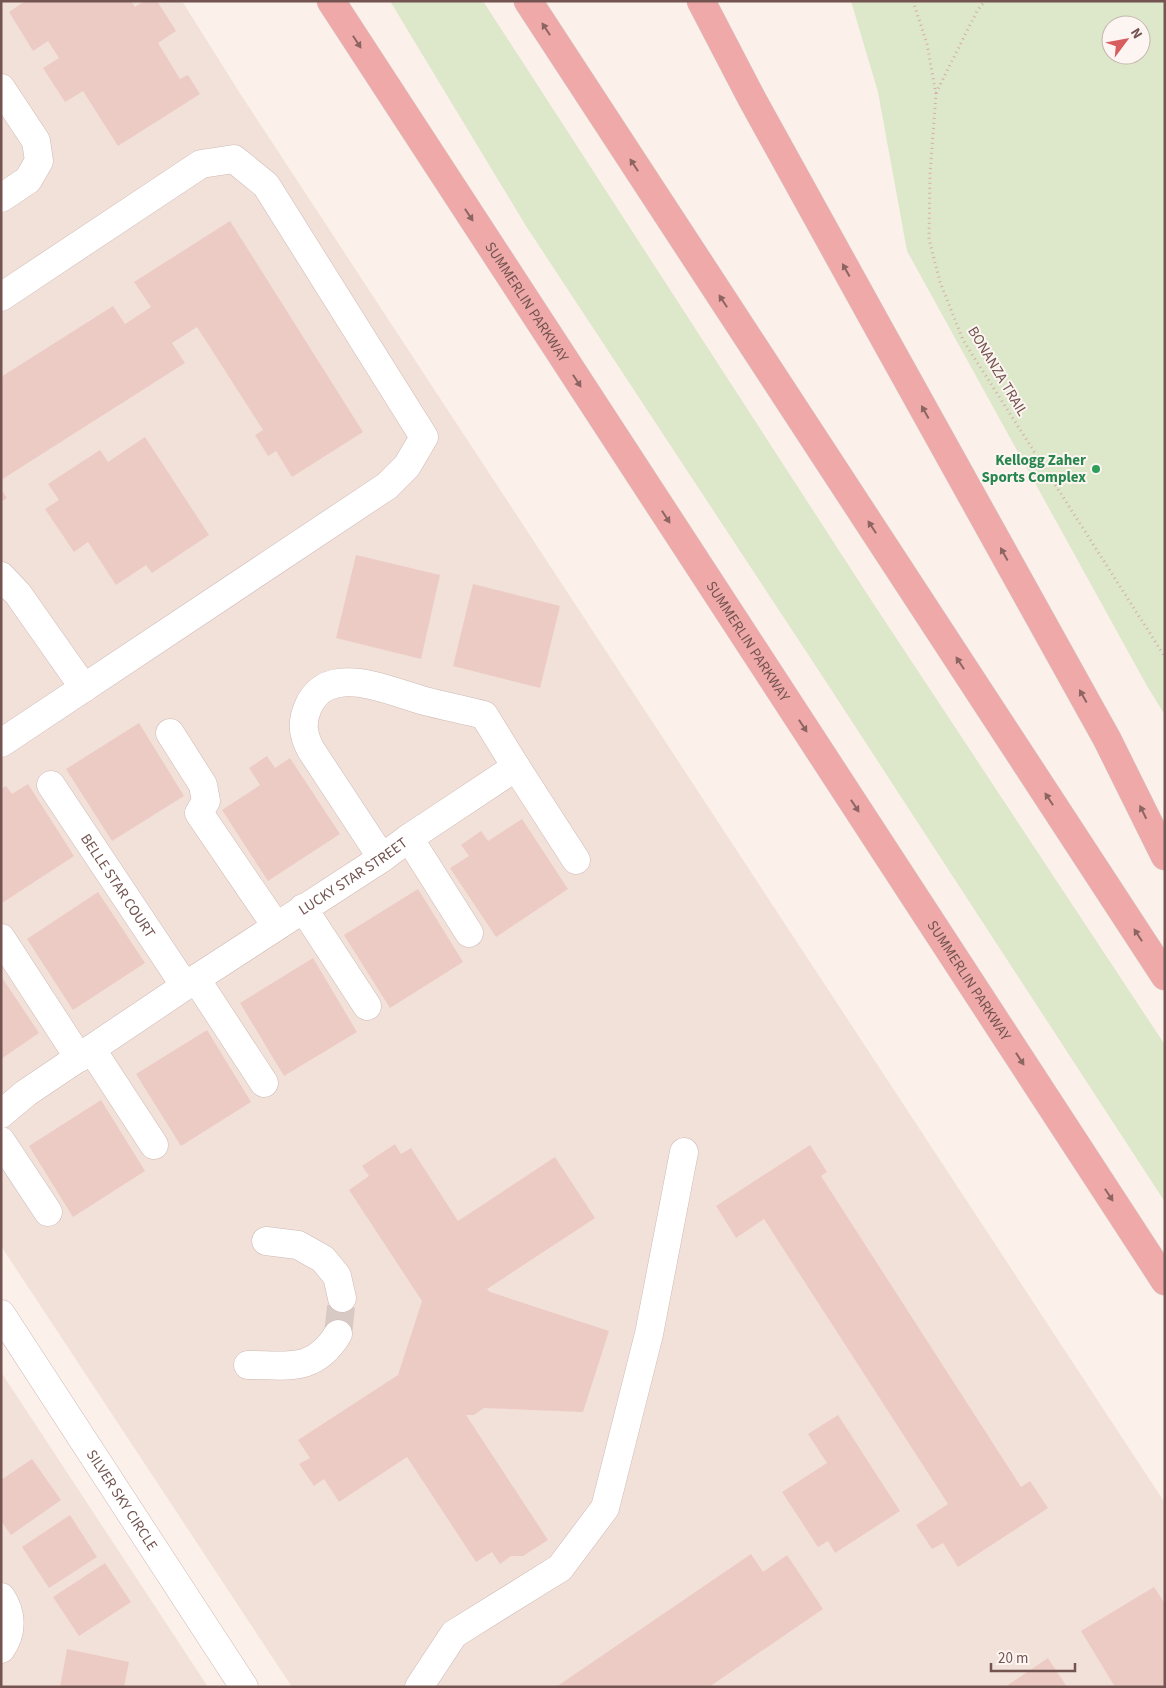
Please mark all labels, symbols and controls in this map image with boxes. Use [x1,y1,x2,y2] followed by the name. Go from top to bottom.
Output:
[1101,15,1151,65] north arrow
[541,22,550,35] one-way arrow
[1125,24,1147,43] text: N
[352,36,362,49] one-way arrow
[630,158,639,171] one-way arrow
[464,209,474,222] one-way arrow
[480,238,574,367] street label: SUMMERLIN PARKWAY
[842,263,851,277] one-way arrow
[719,294,728,307] one-way arrow
[962,322,1033,420] street label: BONANZA TRAIL
[572,374,582,387] one-way arrow
[921,405,929,420] one-way arrow
[982,450,1086,488] place label: Kellogg Zaher Sports Complex
[1090,463,1102,475] marker: Kellogg Zaher Sports Complex
[661,510,671,523] one-way arrow
[867,521,876,534] one-way arrow
[1000,548,1009,561] one-way arrow
[701,577,795,706] street label: SUMMERLIN PARKWAY
[956,657,965,670] one-way arrow
[1079,689,1087,704] one-way arrow
[798,719,808,733] one-way arrow
[1045,793,1054,806] one-way arrow
[850,799,860,812] one-way arrow
[1139,805,1147,819] one-way arrow
[75,830,160,942] street label: BELLE STAR COURT
[295,833,412,920] street label: LUCKY STAR STREET
[922,916,1016,1046] street label: SUMMERLIN PARKWAY
[1133,929,1143,942] one-way arrow
[1015,1052,1025,1066] one-way arrow
[1104,1188,1114,1202] one-way arrow
[81,1446,162,1555] street label: SILVER SKY CIRCLE
[991,1640,1075,1672] scale bar
[998,1648,1028,1669] text: 20 m

